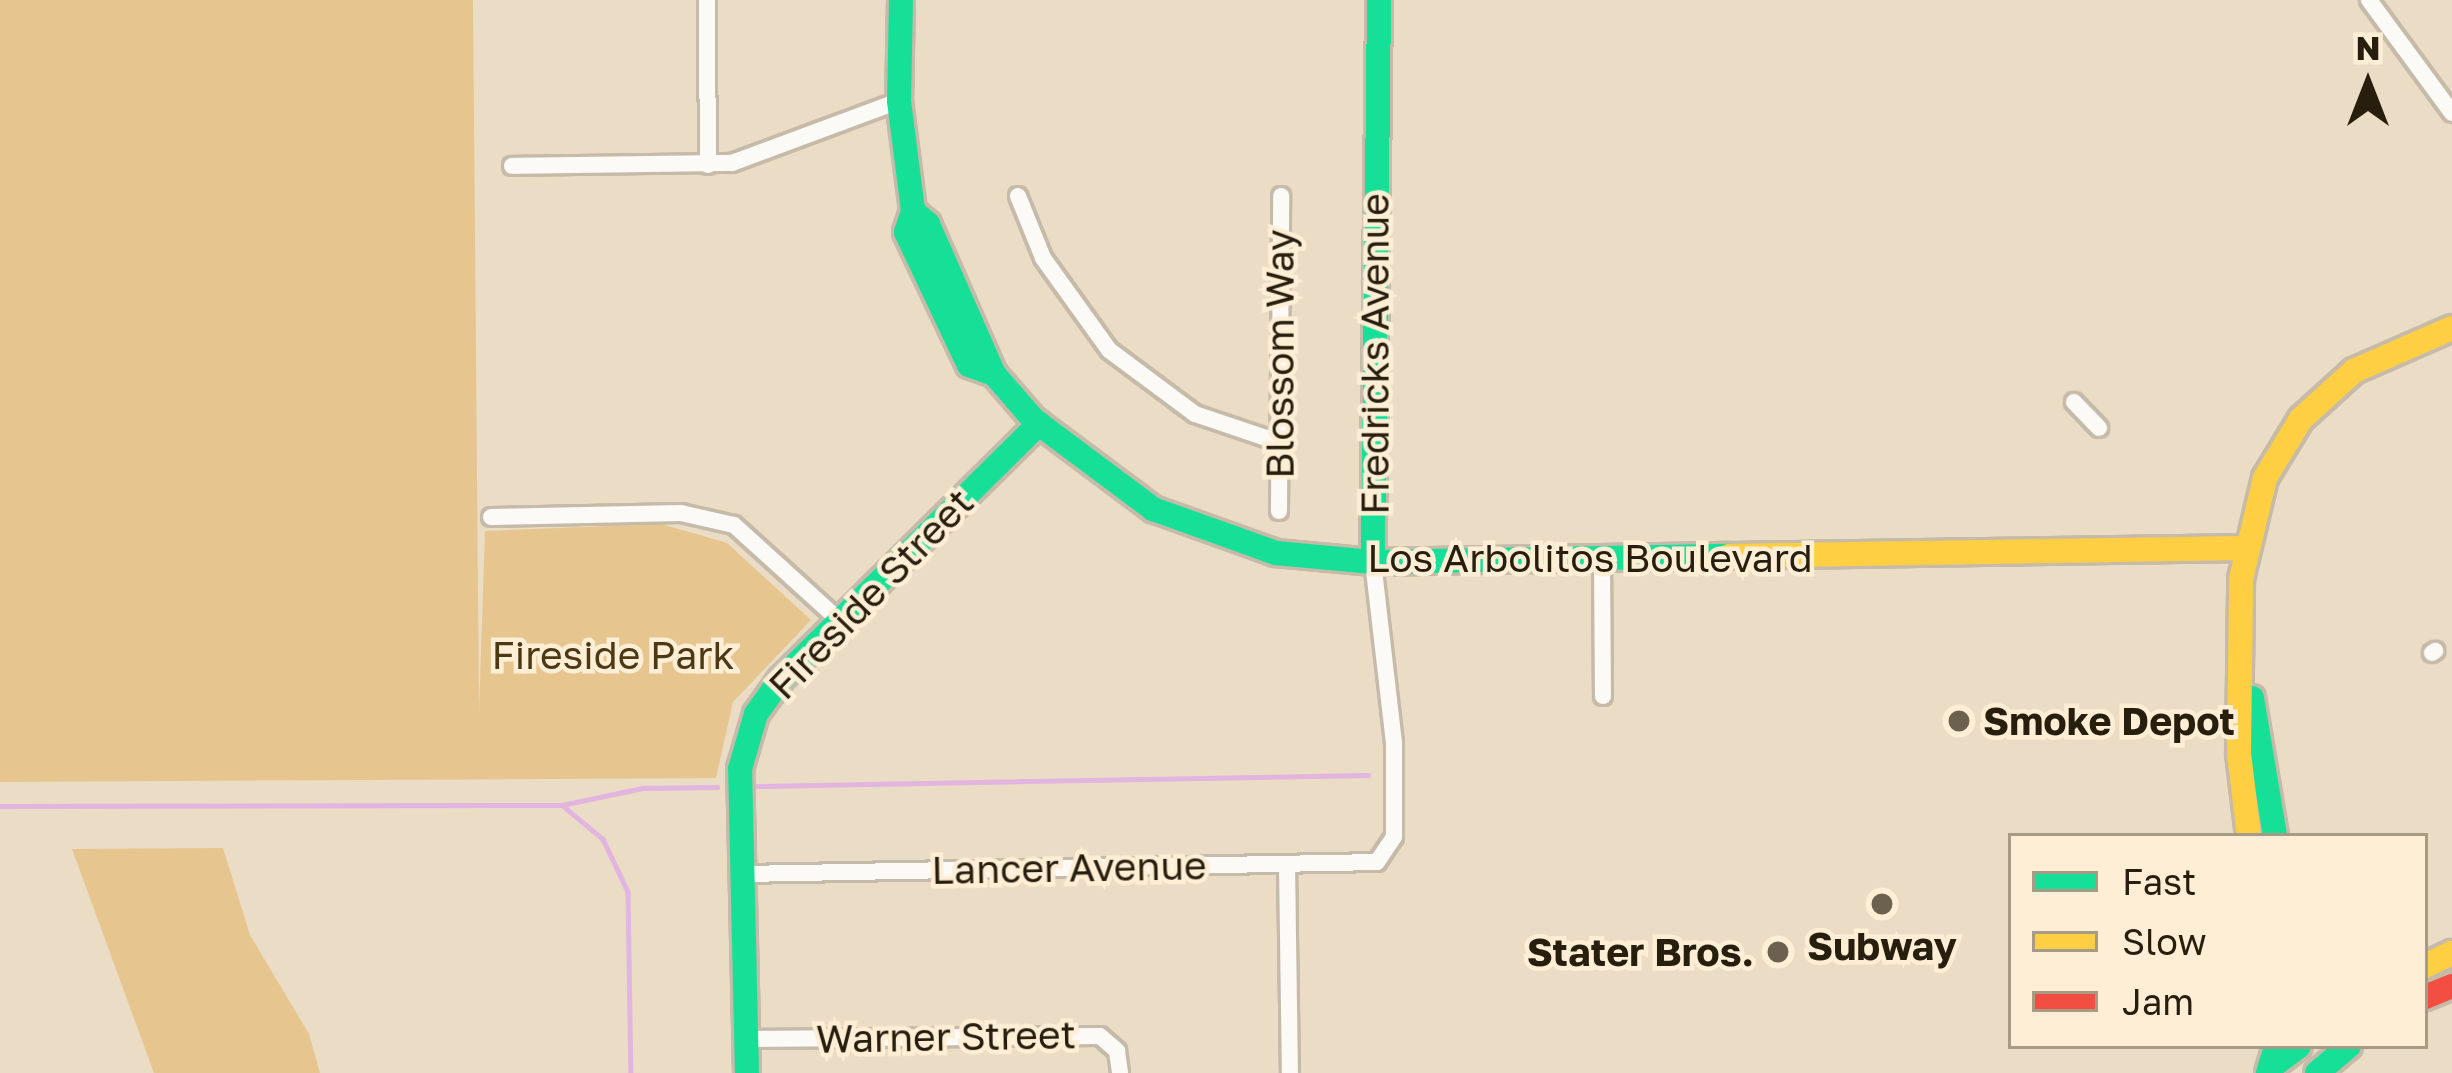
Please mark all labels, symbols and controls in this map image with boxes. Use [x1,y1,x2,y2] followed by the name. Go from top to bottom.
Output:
[2308,24,2428,144] north arrow
[2355,28,2381,67] text: N
[1352,193,1398,515] street label: Fredricks Avenue
[1257,229,1303,479] street label: Blossom Way
[759,479,983,709] street label: Fireside Street
[1367,535,1813,581] street label: Los Arbolitos Boulevard
[491,632,735,678] park label: Fireside Park
[1983,698,2235,744] place label: Smoke Depot
[1946,708,1972,734] marker: Smoke Depot
[2008,833,2428,1049] legend
[931,842,1207,894] street label: Lancer Avenue
[2122,860,2197,903] text: Fast
[1869,891,1895,917] marker: Subway
[2122,920,2207,963] text: Slow
[1807,923,1957,969] place label: Subway
[1527,929,1754,975] place label: Stater Bros.
[1765,939,1791,965] marker: Stater Bros.
[2122,980,2194,1023] text: Jam
[816,1011,1076,1063] street label: Warner Street

